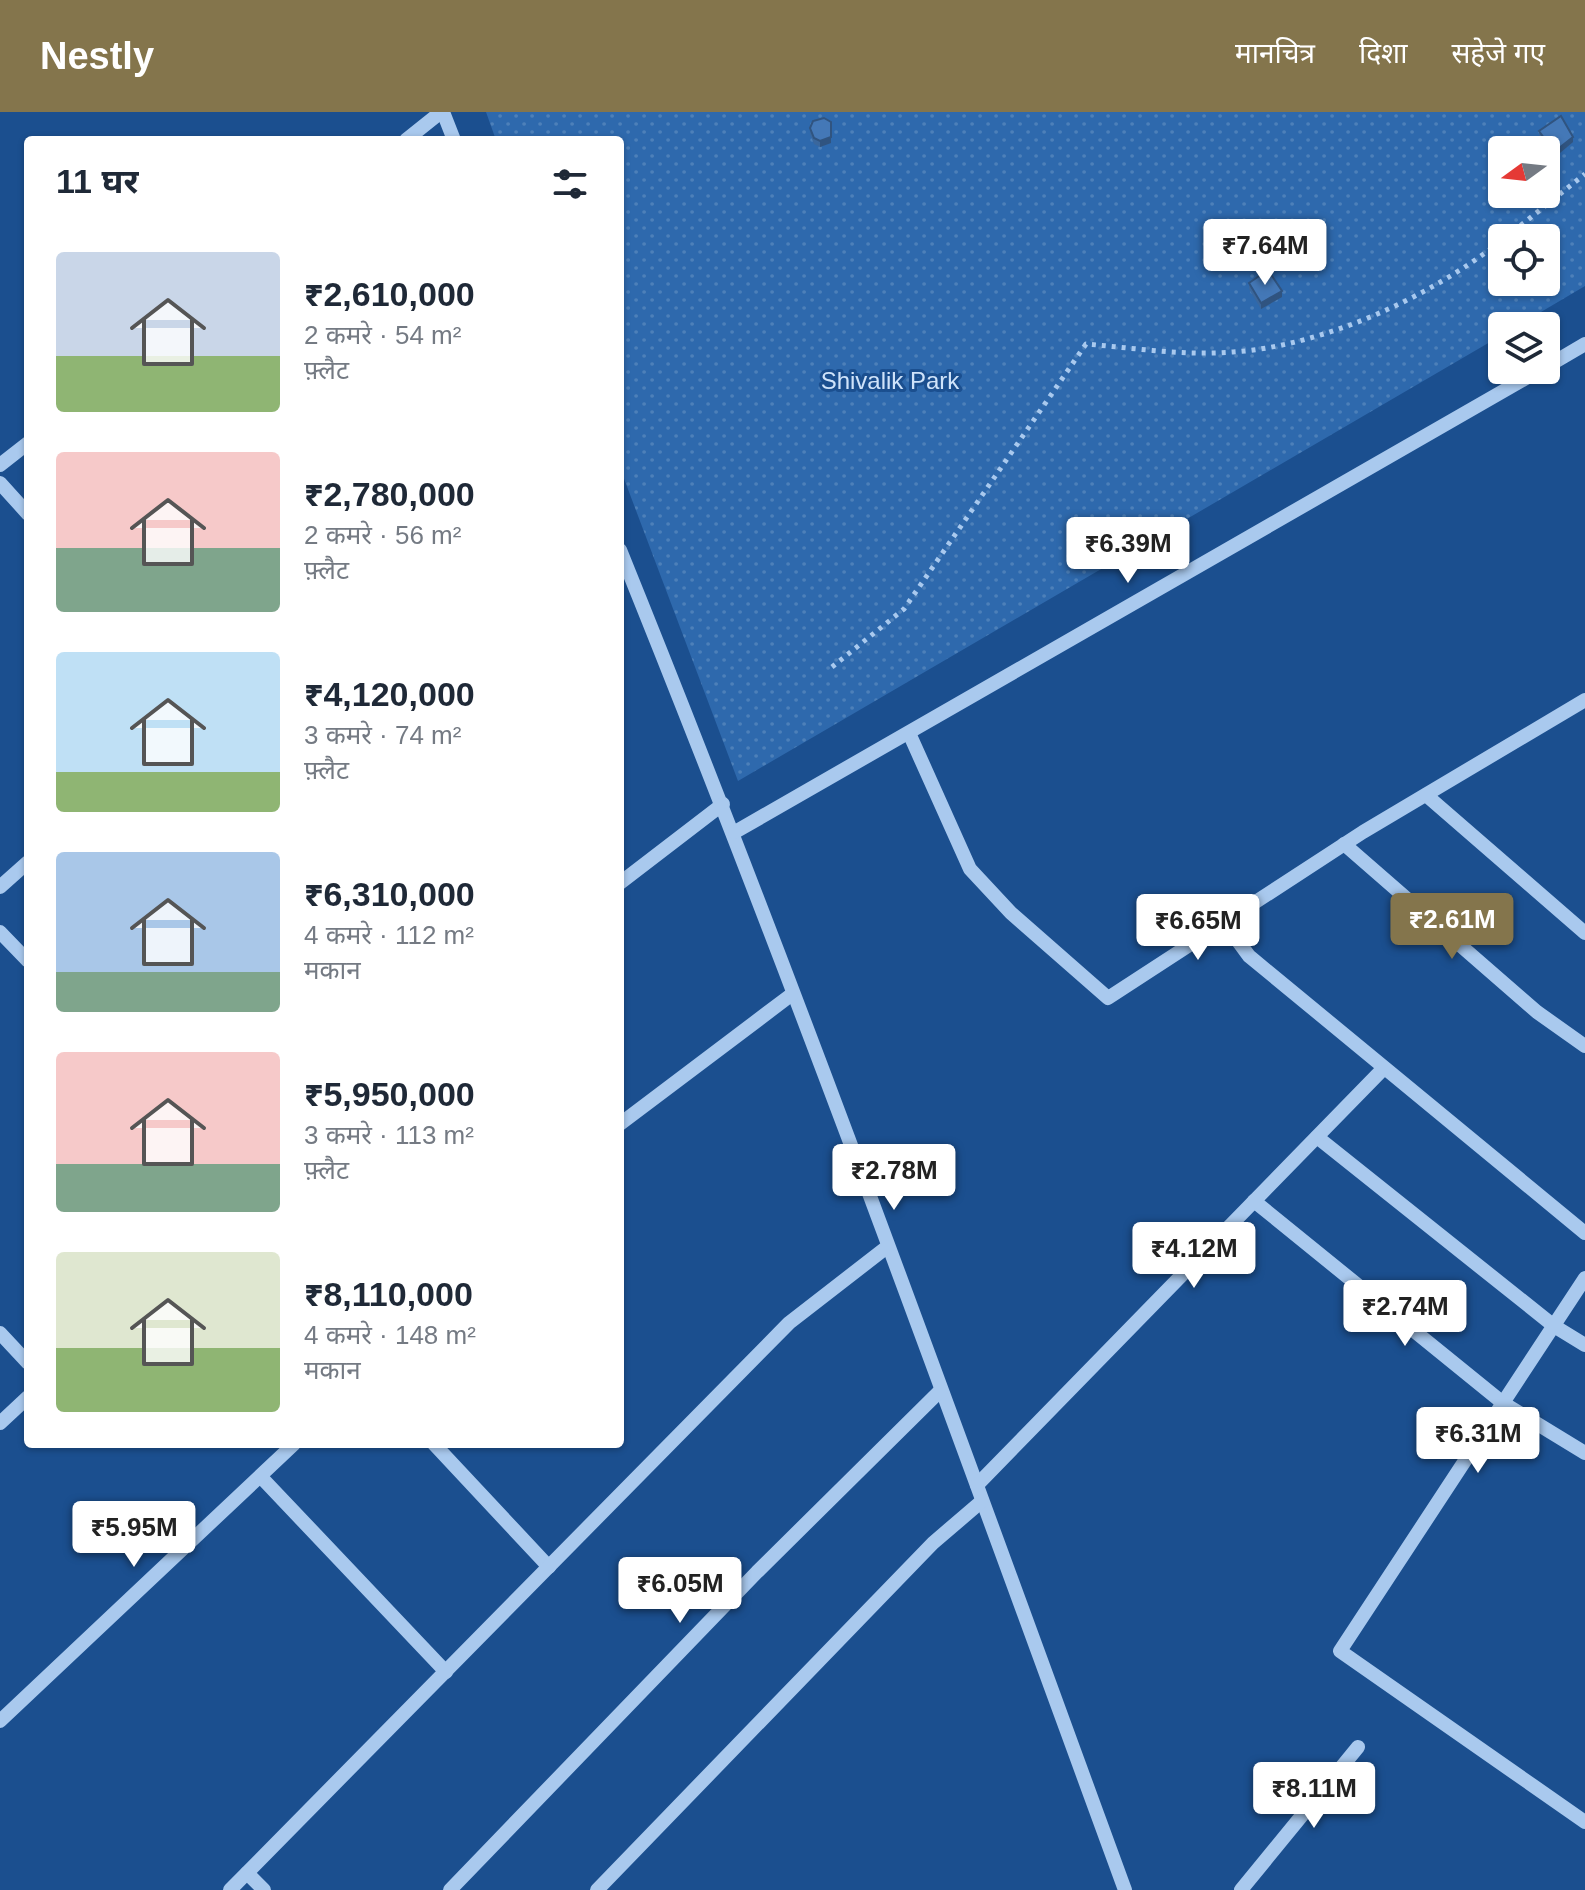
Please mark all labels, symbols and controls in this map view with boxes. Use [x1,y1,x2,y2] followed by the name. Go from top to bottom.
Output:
[40,35,154,77] text: Nestly
[1235,38,1315,69] text: मानचित्र
[1359,38,1407,69] text: दिशा
[1451,38,1545,69] text: सहेजे गए
[1488,136,1560,208] north arrow
[1488,136,1560,384] map controls
[56,162,138,200] text: 11 घर
[548,162,592,206] icon: filters
[1200,219,1330,287] pin: ₹7.64M
[1488,224,1560,296] button: locate
[1221,230,1309,260] text: ₹7.64M
[304,275,475,313] text: ₹2,610,000
[120,284,216,380] icon: home
[1488,312,1560,384] button: layers
[304,320,461,350] text: 2 कमरे · 54 m²
[304,355,349,385] text: फ़्लैट
[821,367,960,394] park label: Shivalik Park
[304,475,475,513] text: ₹2,780,000
[120,484,216,580] icon: home
[1063,517,1193,585] pin: ₹6.39M
[304,520,461,550] text: 2 कमरे · 56 m²
[1084,528,1172,558] text: ₹6.39M
[304,555,349,585] text: फ़्लैट
[304,675,475,713] text: ₹4,120,000
[120,684,216,780] icon: home
[304,720,461,750] text: 3 कमरे · 74 m²
[304,755,349,785] text: फ़्लैट
[304,875,475,913] text: ₹6,310,000
[120,884,216,980] icon: home
[1387,893,1517,961] pin: ₹2.61M
[1133,894,1263,962] pin: ₹6.65M
[1408,904,1496,934] text: ₹2.61M
[1154,905,1242,935] text: ₹6.65M
[304,920,474,950] text: 4 कमरे · 112 m²
[304,955,361,985] text: मकान
[304,1075,475,1113] text: ₹5,950,000
[120,1084,216,1180] icon: home
[304,1120,474,1150] text: 3 कमरे · 113 m²
[829,1144,959,1212] pin: ₹2.78M
[304,1155,349,1185] text: फ़्लैट
[850,1155,938,1185] text: ₹2.78M
[1129,1222,1259,1290] pin: ₹4.12M
[1150,1233,1238,1263] text: ₹4.12M
[304,1275,473,1313] text: ₹8,110,000
[1340,1280,1470,1348] pin: ₹2.74M
[120,1284,216,1380] icon: home
[1361,1291,1449,1321] text: ₹2.74M
[304,1320,476,1350] text: 4 कमरे · 148 m²
[304,1355,361,1385] text: मकान
[1413,1407,1543,1475] pin: ₹6.31M
[1434,1418,1522,1448] text: ₹6.31M
[69,1501,199,1569] pin: ₹5.95M
[90,1512,178,1542] text: ₹5.95M
[615,1557,745,1625] pin: ₹6.05M
[636,1568,724,1598] text: ₹6.05M
[1249,1762,1379,1830] pin: ₹8.11M
[1271,1773,1357,1803] text: ₹8.11M

